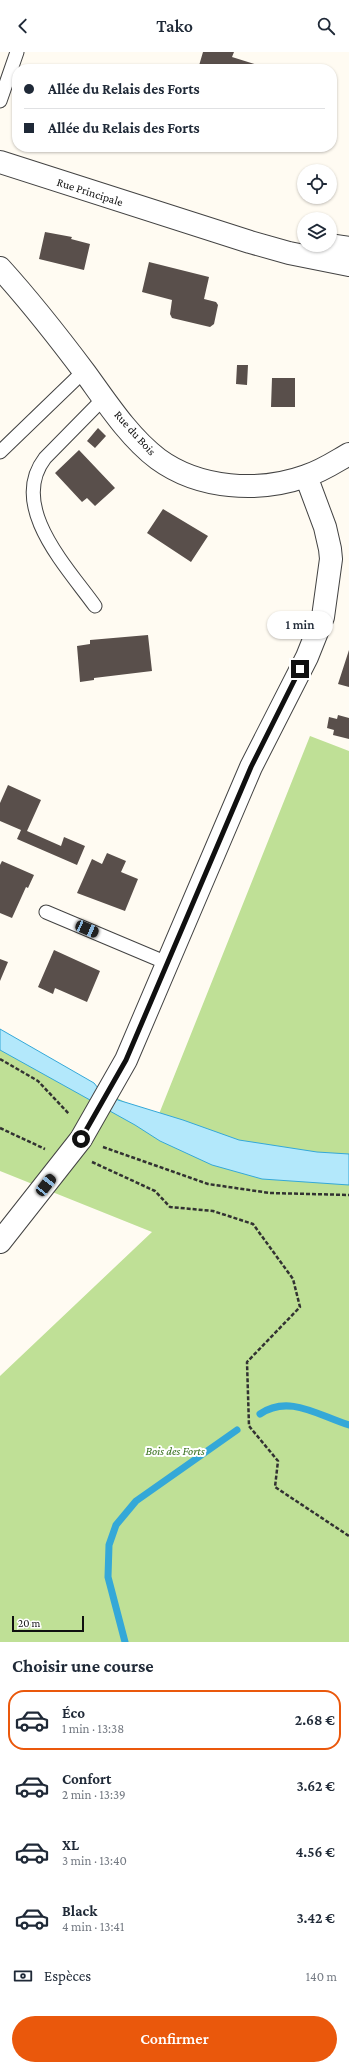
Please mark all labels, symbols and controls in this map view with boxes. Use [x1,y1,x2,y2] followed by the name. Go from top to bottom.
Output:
[12,15,34,37] icon: back
[315,15,337,37] icon: search
[156,16,193,36] text: Tako
[48,81,200,97] text: Allée du Relais des Forts
[48,120,200,136] text: Allée du Relais des Forts
[297,164,337,252] map controls
[297,164,337,204] button: locate
[55,175,125,209] street label: Rue Principale
[297,212,337,252] button: layers
[111,408,159,459] street label: Rue du Bois
[267,611,333,639] callout: 1 min
[286,617,314,632] text: 1 min
[291,660,309,678] route end
[74,919,100,939] car
[72,1130,90,1148] route start
[34,1172,58,1198] car
[145,1444,205,1458] park label: Bois des Forts
[12,1614,84,1633] scale bar
[18,1617,40,1629] text: 20 m
[12,1656,154,1676] text: Choisir une course
[14,1702,50,1738] icon: car
[62,1705,85,1721] text: Éco
[295,1712,335,1728] text: 2.68 €
[62,1721,124,1736] text: 1 min · 13:38
[14,1768,50,1804] icon: car
[62,1771,111,1787] text: Confort
[296,1778,335,1794] text: 3.62 €
[62,1787,126,1802] text: 2 min · 13:39
[14,1834,50,1870] icon: car
[62,1837,79,1853] text: XL
[295,1844,335,1860] text: 4.56 €
[62,1853,127,1868] text: 3 min · 13:40
[14,1900,50,1936] icon: car
[62,1903,97,1919] text: Black
[296,1910,335,1926] text: 3.42 €
[62,1919,124,1934] text: 4 min · 13:41
[12,1965,34,1987] icon: cash
[44,1968,91,1984] text: Espèces
[306,1969,337,1984] text: 140 m
[12,2016,337,2062] button: Confirmer

